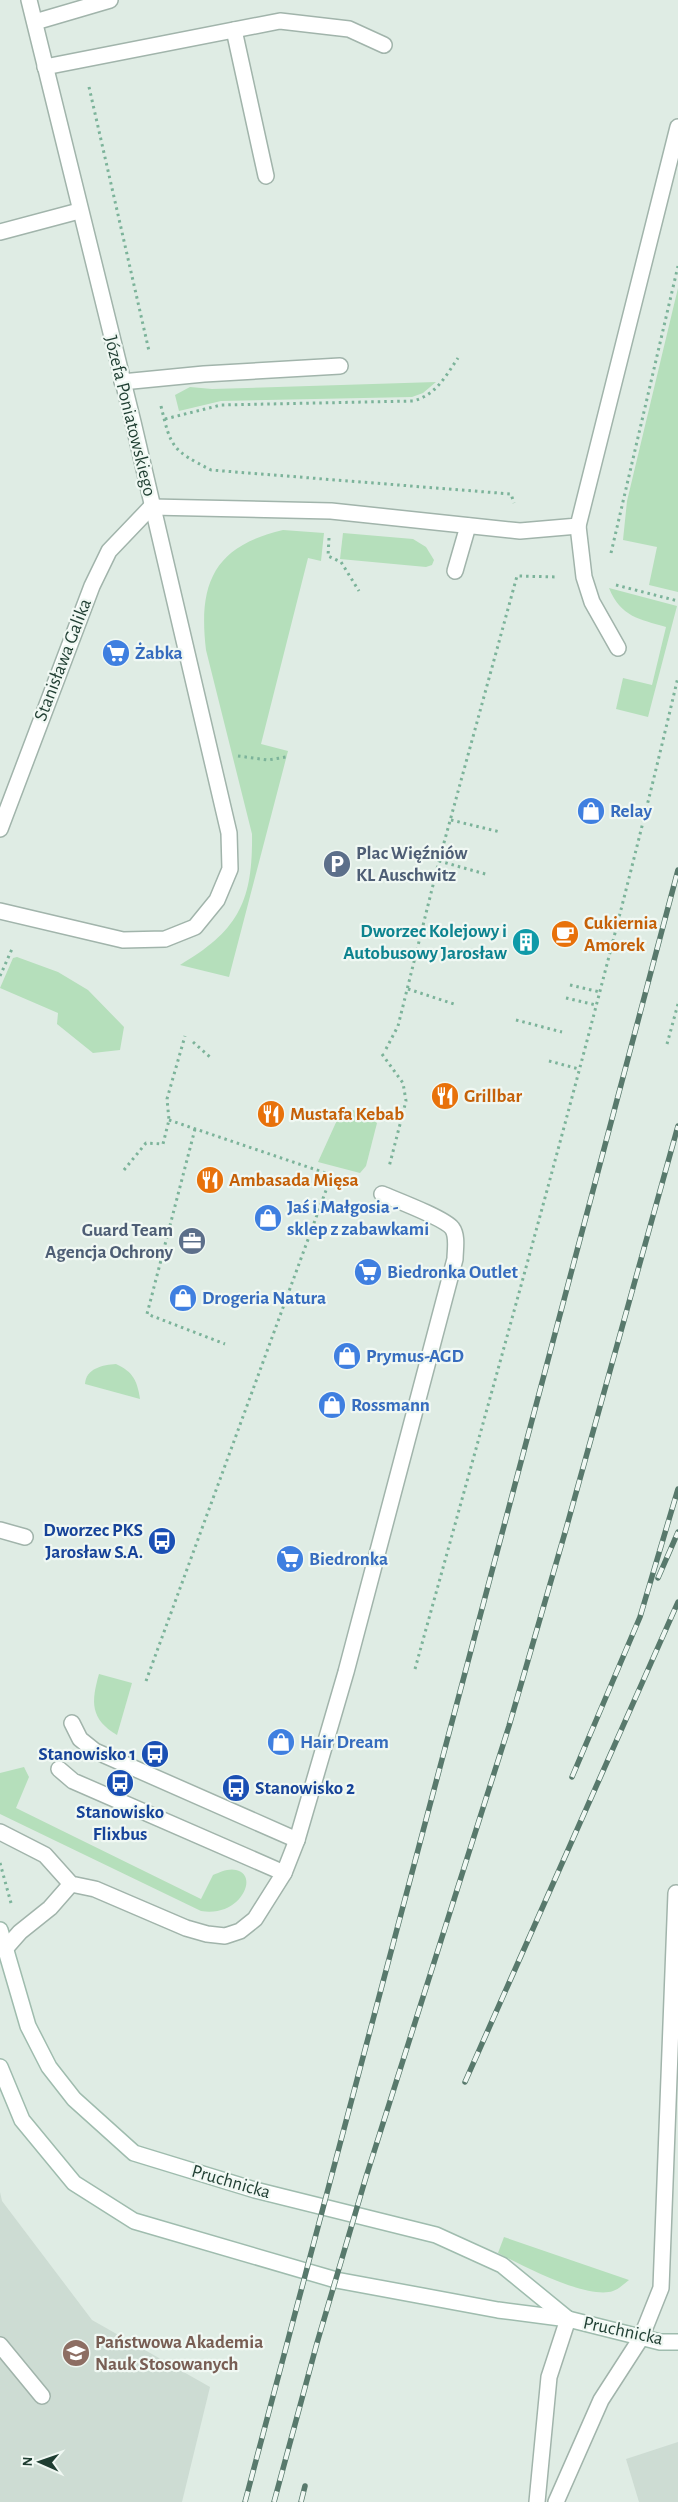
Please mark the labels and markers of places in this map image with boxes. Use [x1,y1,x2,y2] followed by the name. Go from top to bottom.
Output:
[101,638,131,668] supermarket icon: Żabka
[135,642,183,663] place label: Żabka
[576,796,606,826] shop icon: Relay
[610,802,652,821] place label: Relay
[356,844,468,885] place label: Plac Więźniów KL Auschwitz
[322,849,352,879] parking icon: Plac Więźniów KL Auschwitz
[584,914,658,955] place label: Cukiernia Amorek
[550,919,580,949] cafe icon: Cukiernia Amorek
[343,922,508,963] place label: Dworzec Kolejowy i Autobusowy Jarosław
[511,927,541,957] building icon: Dworzec Kolejowy i Autobusowy Jarosław
[430,1081,460,1111] restaurant icon: Grillbar
[464,1087,523,1106] place label: Grillbar
[256,1099,286,1129] restaurant icon: Mustafa Kebab
[290,1105,404,1124] place label: Mustafa Kebab
[195,1165,225,1195] restaurant icon: Ambasada Mięsa
[229,1171,359,1190] place label: Ambasada Mięsa
[287,1198,429,1239] place label: Jaś i Małgosia - sklep z zabawkami
[253,1203,283,1233] shop icon: Jaś i Małgosia - sklep z zabawkami
[45,1221,173,1262] place label: Guard Team Agencja Ochrony
[177,1226,207,1256] office icon: Guard Team Agencja Ochrony
[353,1257,383,1287] supermarket icon: Biedronka Outlet
[387,1263,518,1282] place label: Biedronka Outlet
[168,1283,198,1313] shop icon: Drogeria Natura
[202,1289,326,1308] place label: Drogeria Natura
[332,1341,362,1371] shop icon: Prymus-AGD
[366,1347,464,1366] place label: Prymus-AGD
[317,1390,347,1420] shop icon: Rossmann
[351,1396,430,1415] place label: Rossmann
[43,1521,143,1562] place label: Dworzec PKS Jarosław S.A.
[147,1526,177,1556] bus stop icon: Dworzec PKS Jarosław S.A.
[275,1544,305,1574] supermarket icon: Biedronka
[309,1550,388,1569] place label: Biedronka
[266,1727,296,1757] shop icon: Hair Dream
[300,1733,389,1752] place label: Hair Dream
[140,1739,170,1769] bus stop icon: Stanowisko 1
[38,1745,136,1764] place label: Stanowisko 1
[105,1768,135,1798] bus stop icon: Stanowisko Flixbus
[221,1773,251,1803] bus stop icon: Stanowisko 2
[255,1779,355,1798] place label: Stanowisko 2
[76,1803,164,1844] place label: Stanowisko Flixbus
[95,2333,263,2374] place label: Państwowa Akademia Nauk Stosowanych
[61,2338,91,2368] school or university icon: Państwowa Akademia Nauk Stosowanych

